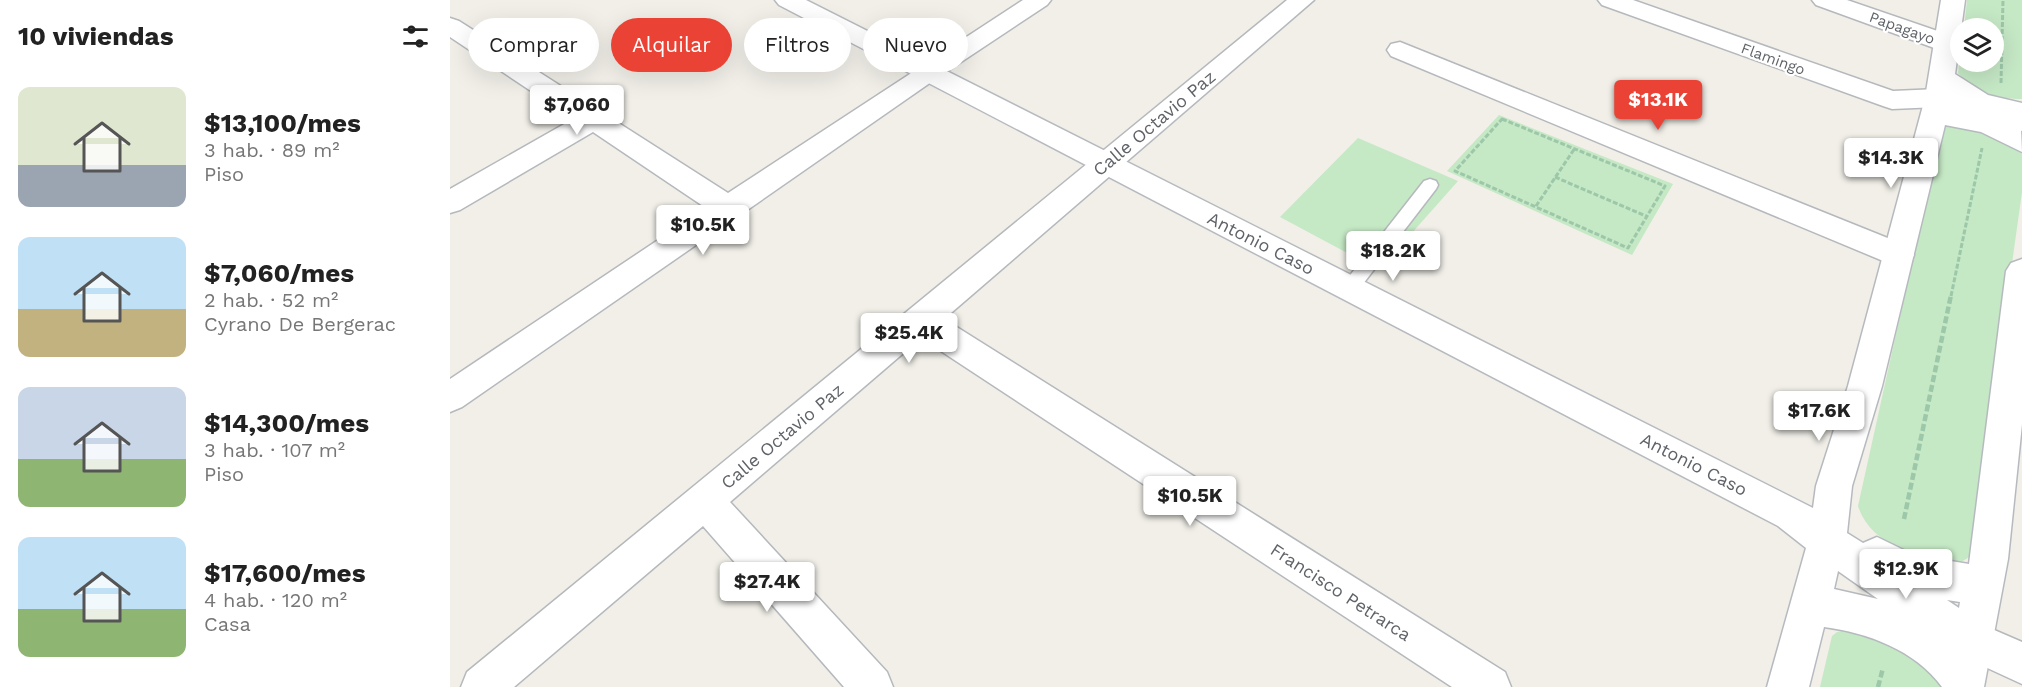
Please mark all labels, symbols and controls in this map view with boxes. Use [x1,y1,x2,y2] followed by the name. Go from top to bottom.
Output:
[1867,8,1937,48] street label: Papagayo
[468,18,599,72] chip: Comprar
[611,18,732,72] chip: Alquilar
[744,18,851,72] chip: Filtros
[863,18,968,72] chip: Nuevo
[1950,18,2004,72] map controls
[1950,18,2004,72] button: layers
[399,20,432,53] icon: filters
[18,21,174,51] text: 10 viviendas
[1739,39,1807,79] street label: Flamingo
[1089,66,1219,180] street label: Calle Octavio Paz
[1609,80,1707,131] pin: $13.1K
[528,85,626,136] pin: $7,060
[1628,87,1688,111] text: $13.1K
[544,92,610,116] text: $7,060
[204,108,361,138] text: $13,100/mes
[66,111,138,183] icon: home
[204,138,340,162] text: 3 hab. · 89 m²
[1842,138,1940,189] pin: $14.3K
[1858,145,1924,169] text: $14.3K
[204,162,244,186] text: Piso
[654,205,752,256] pin: $10.5K
[1204,207,1318,279] street label: Antonio Caso
[670,212,736,236] text: $10.5K
[1344,231,1442,282] pin: $18.2K
[1360,238,1426,262] text: $18.2K
[204,258,354,288] text: $7,060/mes
[66,261,138,333] icon: home
[204,288,338,312] text: 2 hab. · 52 m²
[204,312,396,336] text: Cyrano De Bergerac
[860,313,958,364] pin: $25.4K
[875,320,943,344] text: $25.4K
[717,379,847,493] street label: Calle Octavio Paz
[1770,391,1868,442] pin: $17.6K
[1787,398,1851,422] text: $17.6K
[204,408,369,438] text: $14,300/mes
[66,411,138,483] icon: home
[1637,428,1751,500] street label: Antonio Caso
[204,438,345,462] text: 3 hab. · 107 m²
[204,462,244,486] text: Piso
[1141,476,1239,527] pin: $10.5K
[1157,483,1223,507] text: $10.5K
[1267,539,1415,645] street label: Francisco Petrarca
[1857,549,1955,600] pin: $12.9K
[1873,556,1939,580] text: $12.9K
[204,558,366,588] text: $17,600/mes
[66,561,138,633] icon: home
[718,562,816,613] pin: $27.4K
[734,569,800,593] text: $27.4K
[204,588,347,612] text: 4 hab. · 120 m²
[204,612,251,636] text: Casa

